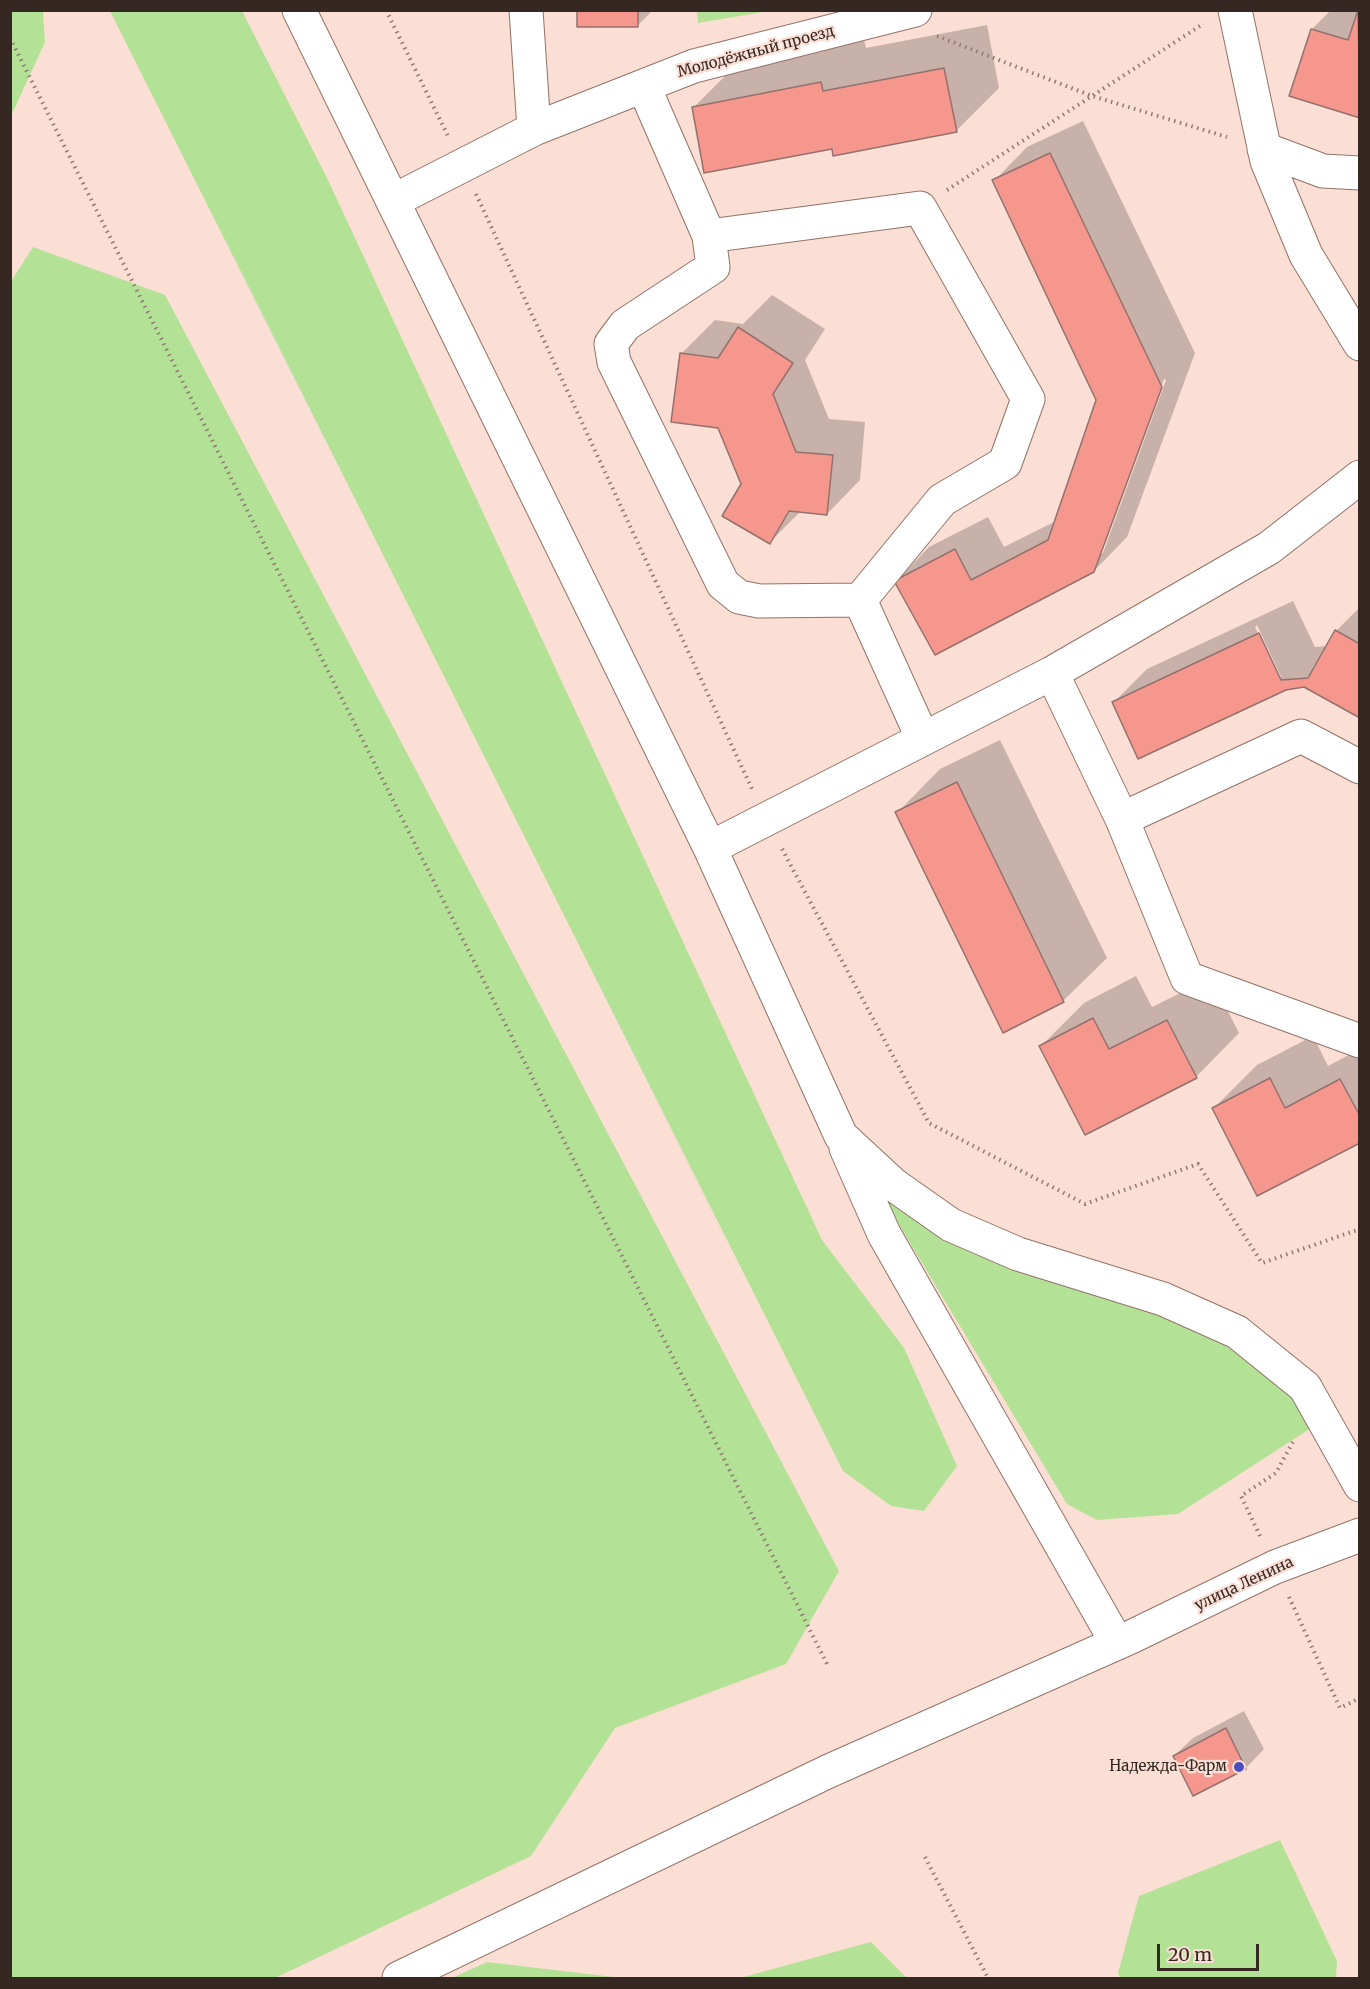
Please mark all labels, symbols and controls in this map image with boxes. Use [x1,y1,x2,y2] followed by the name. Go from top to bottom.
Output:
[676,22,836,82] street label: Молодёжный проезд
[1192,1553,1296,1615] street label: улица Ленина
[1109,1758,1227,1776] place label: Надежда-Фарм
[1232,1760,1246,1774] marker: Надежда-Фарм
[1160,1932,1262,1970] scale bar
[1168,1943,1212,1966] text: 20 m

